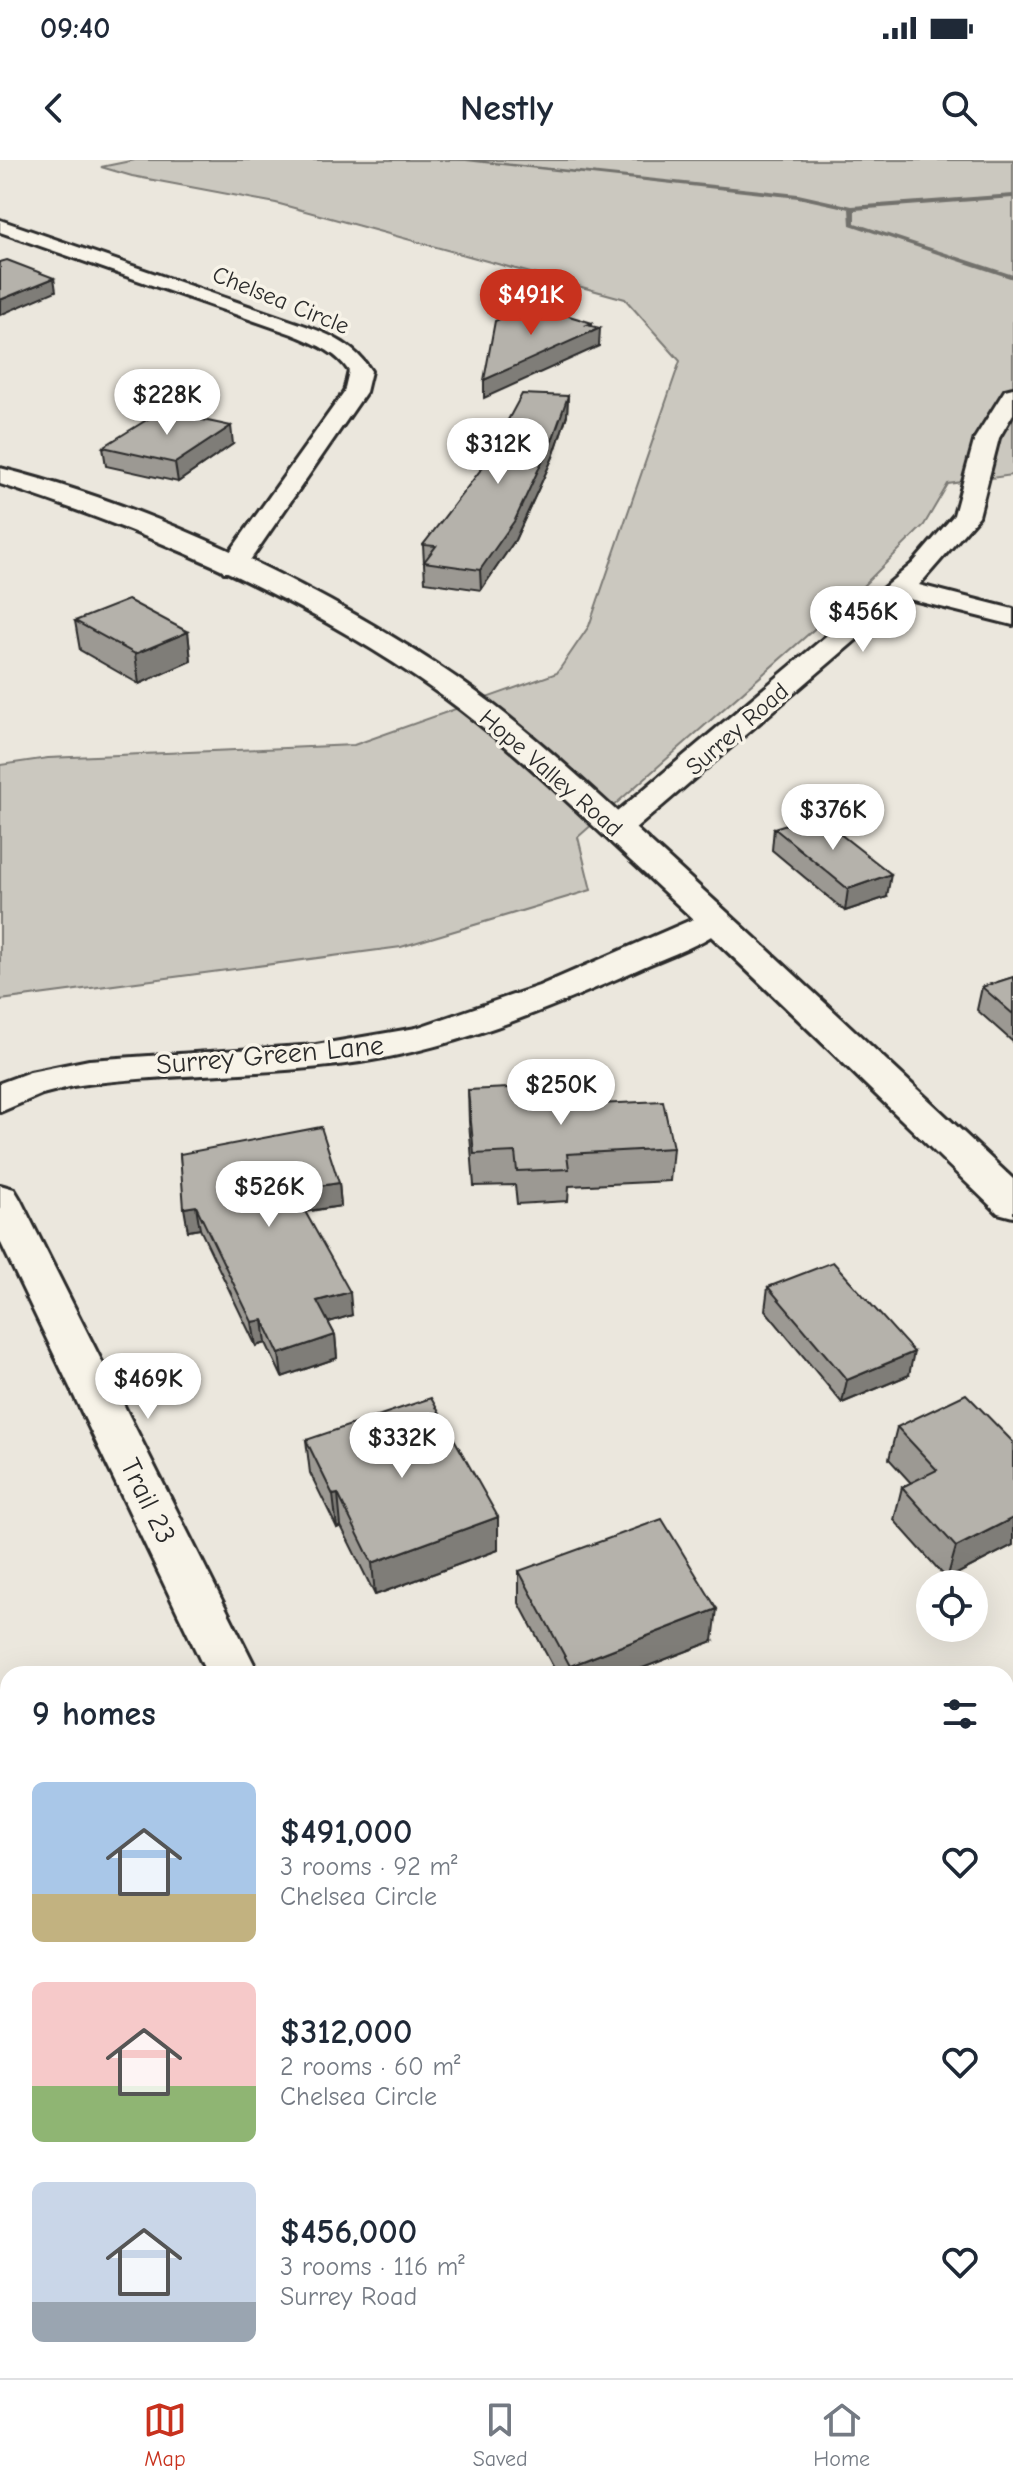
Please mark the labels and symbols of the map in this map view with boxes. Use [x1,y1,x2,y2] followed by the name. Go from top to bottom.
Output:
[209,260,353,340] street label: Chelsea Circle
[475,269,587,337] pin: $491K
[111,369,223,437] pin: $228K
[442,418,554,486] pin: $312K
[807,586,919,654] pin: $456K
[680,677,794,781] street label: Surrey Road
[474,703,628,843] street label: Hope Valley Road
[777,784,889,852] pin: $376K
[155,1029,385,1081] street label: Surrey Green Lane
[505,1059,617,1127] pin: $250K
[213,1161,325,1229] pin: $526K
[92,1353,204,1421] pin: $469K
[346,1412,458,1480] pin: $332K
[114,1453,182,1549] street label: Trail 23

